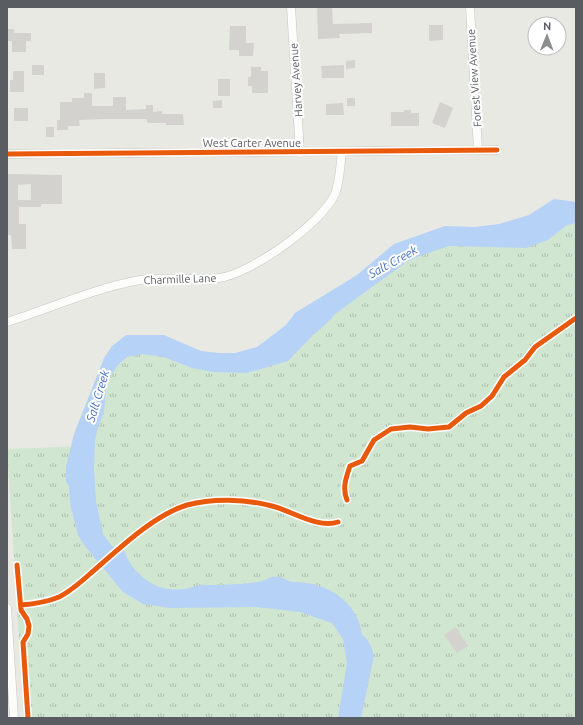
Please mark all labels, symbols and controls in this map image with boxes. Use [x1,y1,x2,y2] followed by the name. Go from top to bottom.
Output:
[527,16,567,56] north arrow
[543,20,551,32] text: N
[465,29,483,127] street label: Forest View Avenue
[287,43,305,117] street label: Harvey Avenue
[203,137,301,149] street label: West Carter Avenue
[365,242,420,281] water label: Salt Creek
[143,272,217,286] street label: Charmille Lane
[83,367,112,424] water label: Salt Creek

